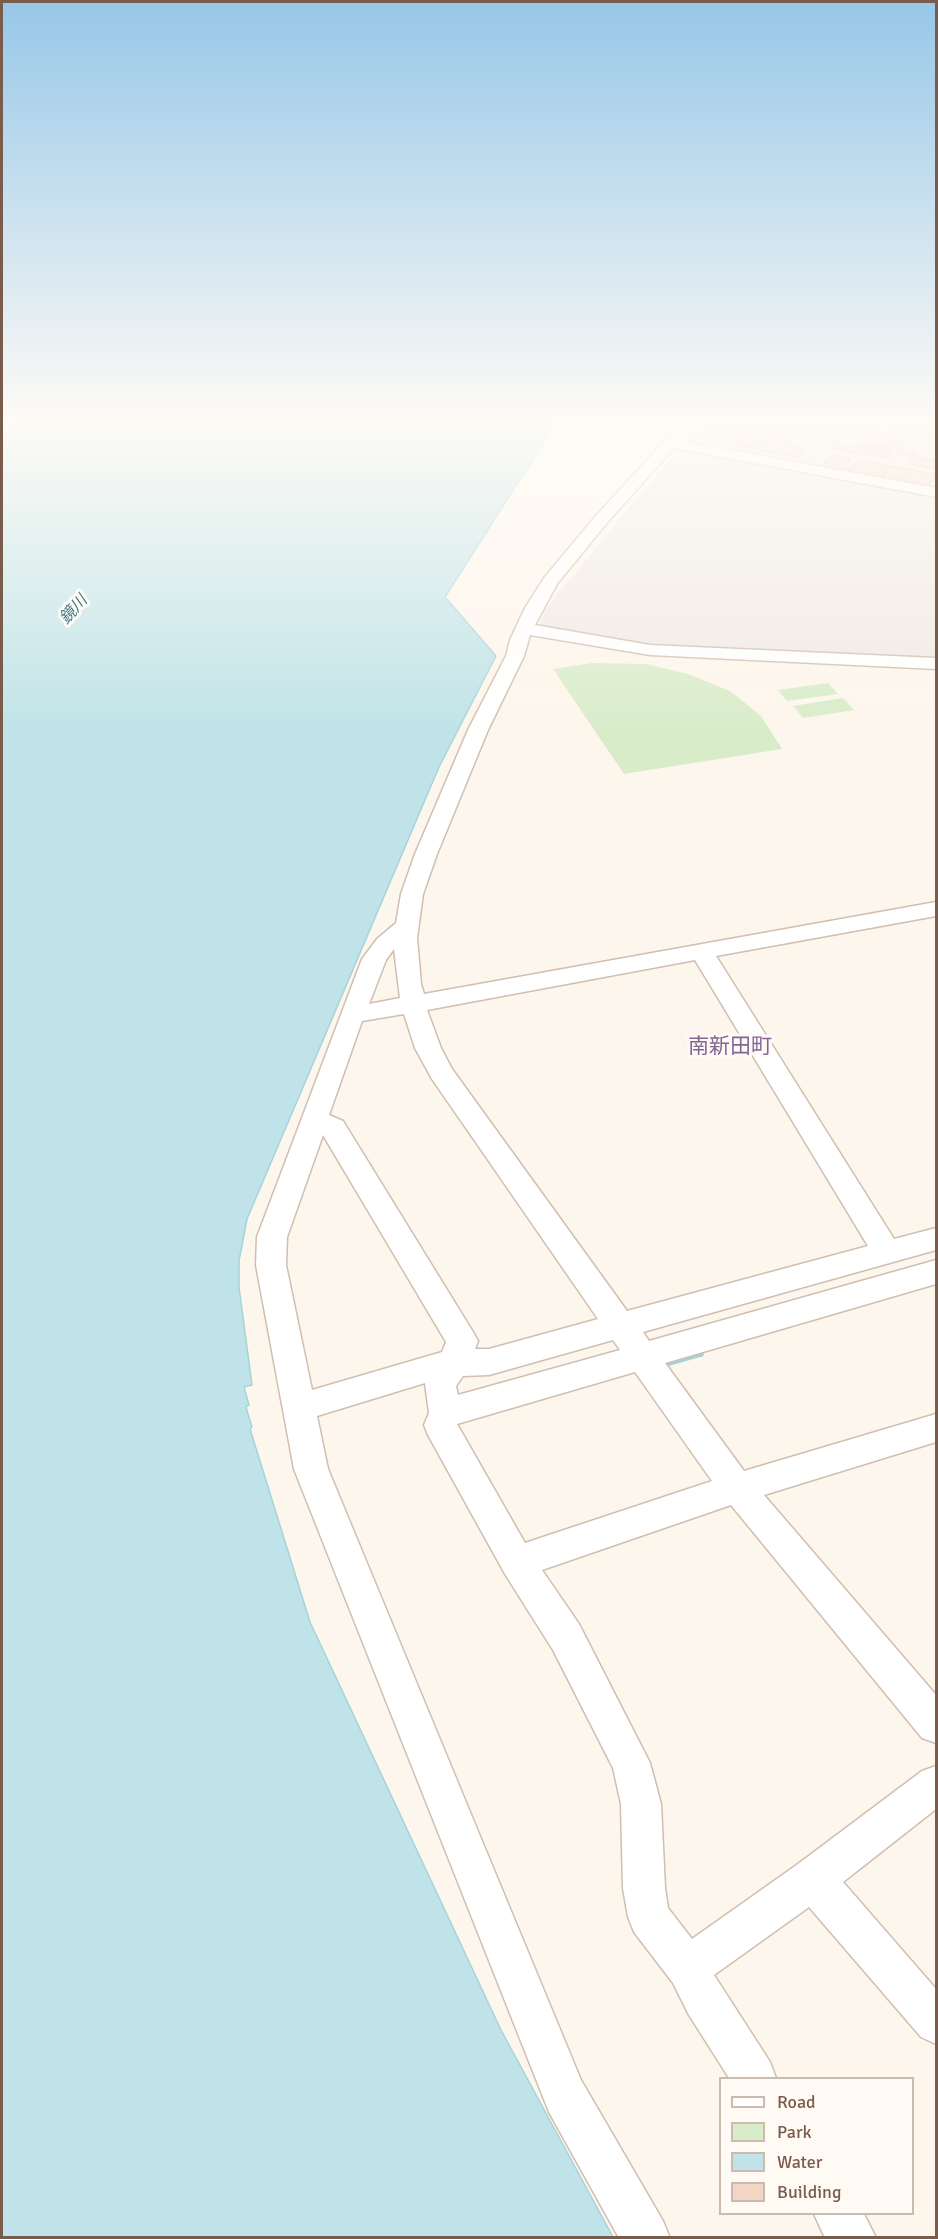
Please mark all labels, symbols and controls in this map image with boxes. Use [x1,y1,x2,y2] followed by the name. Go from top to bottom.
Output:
[56,592,92,628] water label: 鏡川
[688,1034,772,1060] district label: 南新田町
[719,2077,914,2215] legend
[777,2091,816,2113] text: Road
[777,2121,812,2143] text: Park
[777,2151,822,2173] text: Water
[777,2181,841,2203] text: Building

